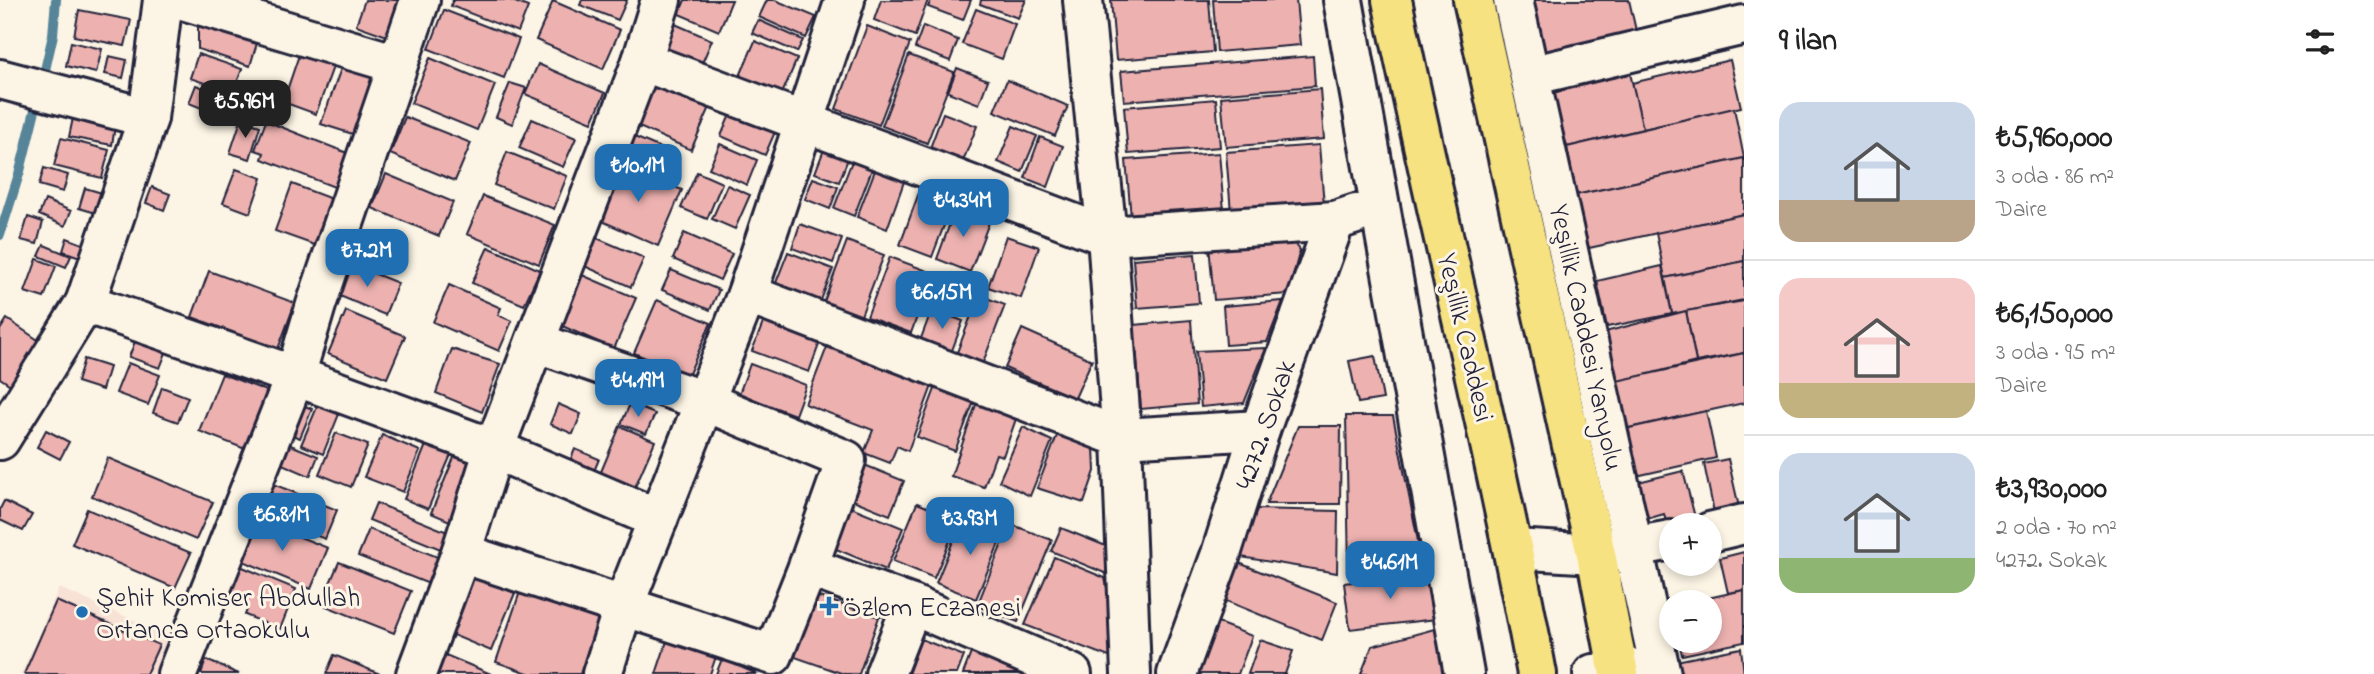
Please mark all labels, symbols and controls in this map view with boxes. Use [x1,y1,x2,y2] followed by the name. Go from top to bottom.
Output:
[1779,20,1837,64] text: 9 ilan
[2301,23,2339,61] icon: filters
[188,80,302,140] pin: ₺5.96M
[215,86,275,119] text: ₺5.96M
[1996,117,2113,161] text: ₺5,960,000
[1835,130,1919,214] icon: home
[581,144,695,204] pin: ₺10.1M
[611,150,665,183] text: ₺10.1M
[1996,161,2114,194] text: 3 oda · 86 m²
[906,180,1020,239] pin: ₺4.34M
[934,185,992,218] text: ₺4.34M
[1996,194,2047,227] text: Daire
[1536,201,1633,475] street label: Yeşillik Caddesi Yanyolu
[318,230,416,289] pin: ₺7.2M
[341,235,393,268] text: ₺7.2M
[1424,249,1503,426] street label: Yeşillik Caddesi
[885,272,999,331] pin: ₺6.15M
[912,277,972,310] text: ₺6.15M
[1996,293,2113,337] text: ₺6,150,000
[1835,306,1919,390] icon: home
[1996,337,2115,370] text: 3 oda · 95 m²
[1226,354,1309,496] street label: 4272. Sokak
[581,360,695,419] pin: ₺4.19M
[611,365,665,398] text: ₺4.19M
[1996,370,2047,403] text: Daire
[1996,468,2107,512] text: ₺3,930,000
[1835,481,1919,565] icon: home
[225,494,339,553] pin: ₺6.81M
[913,498,1027,557] pin: ₺3.93M
[254,499,310,532] text: ₺6.81M
[942,503,998,536] text: ₺3.93M
[1996,512,2117,545] text: 2 oda · 70 m²
[1659,513,1722,653] map controls
[1659,513,1722,576] button: +
[1333,542,1447,601] pin: ₺4.61M
[1996,545,2107,578] text: 4272. Sokak
[1361,547,1419,580] text: ₺4.61M
[96,579,360,652] place label: Şehit Komiser Abdullah Ortanca Ortaokulu
[843,589,1021,630] place label: Özlem Eczanesi
[1659,590,1722,653] button: −
[821,598,837,614] marker: Özlem Eczanesi
[74,604,90,620] marker: Şehit Komiser Abdullah Ortanca Ortaokulu

